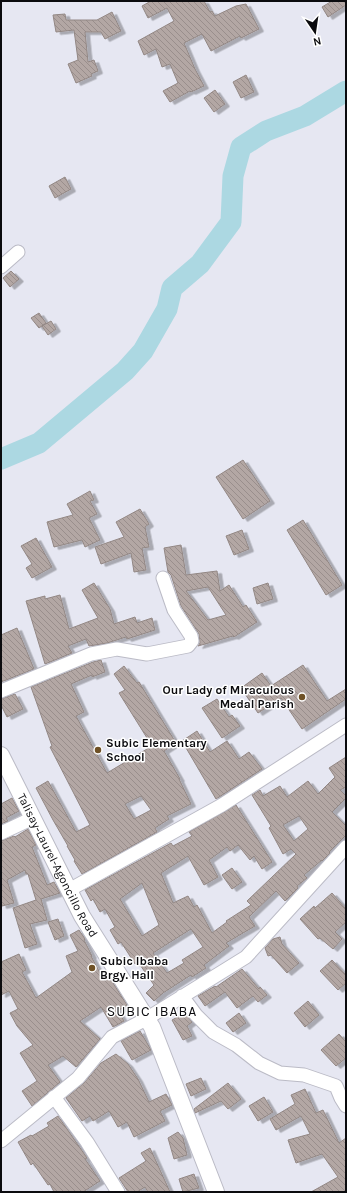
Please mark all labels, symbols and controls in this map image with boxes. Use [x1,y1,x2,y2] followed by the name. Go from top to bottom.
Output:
[295,12,335,52] north arrow
[312,34,322,48] text: N
[163,683,294,711] place label: Our Lady of Miraculous Medal Parish
[297,692,307,702] marker: Our Lady of Miraculous Medal Parish
[106,736,207,764] place label: Subic Elementary School
[93,745,103,755] marker: Subic Elementary School
[15,791,101,940] street label: Talisay-Laurel-Agoncillo Road
[100,954,168,982] place label: Subic Ibaba Brgy. Hall
[87,963,97,973] marker: Subic Ibaba Brgy. Hall
[107,1003,197,1020] district label: SUBIC IBABA

